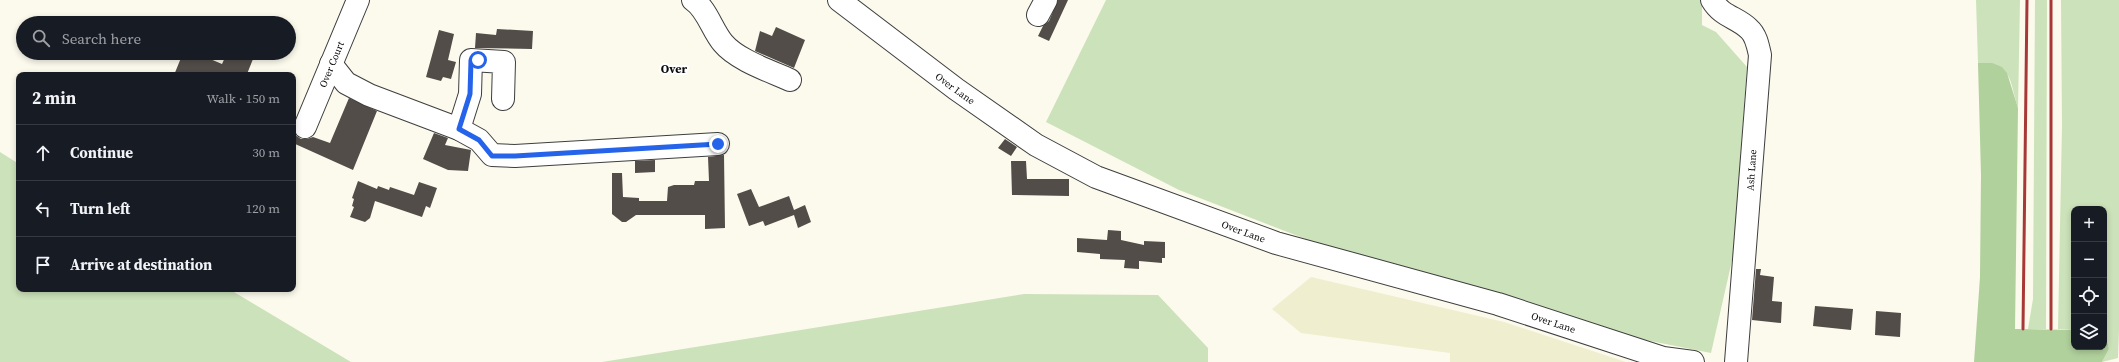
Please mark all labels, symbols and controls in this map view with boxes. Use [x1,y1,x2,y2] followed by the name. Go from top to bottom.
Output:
[16,16,296,60] search box
[30,27,52,49] icon: search
[62,28,141,49] text: Search here
[316,39,347,89] street label: Over Court
[469,51,487,69] route start
[661,61,688,77] district label: Over
[933,70,977,107] street label: Over Lane
[32,86,76,110] text: 2 min
[207,90,280,107] text: Walk · 150 m
[709,135,727,153] route end
[32,142,54,164] icon: ahead
[70,142,133,163] text: Continue
[252,144,280,161] text: 30 m
[1744,149,1759,191] street label: Ash Lane
[32,198,54,220] icon: left
[70,198,130,219] text: Turn left
[246,200,280,217] text: 120 m
[2071,206,2107,350] map controls
[2071,206,2107,242] button: +
[1220,218,1267,246] street label: Over Lane
[2071,242,2107,278] button: −
[32,254,54,276] icon: arrive
[70,254,212,275] text: Arrive at destination
[2071,278,2107,314] button: locate
[1530,309,1577,336] street label: Over Lane
[2071,314,2107,350] button: layers

